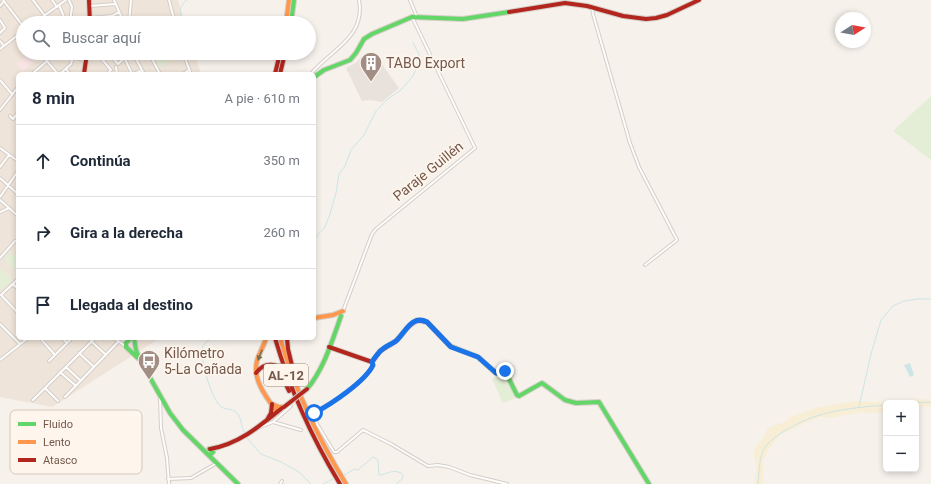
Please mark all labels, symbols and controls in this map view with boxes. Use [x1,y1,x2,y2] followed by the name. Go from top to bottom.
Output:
[835,12,871,48] north arrow
[16,16,316,60] search box
[30,27,52,49] icon: search
[62,29,141,47] text: Buscar aquí
[358,50,384,83] building icon: TABO Export
[386,55,466,71] place label: TABO Export
[32,88,75,108] text: 8 min
[225,91,300,106] text: A pie · 610 m
[390,138,466,204] street label: Paraje Guillén
[32,150,54,172] icon: ahead
[70,152,131,170] text: Continúa
[263,153,300,168] text: 350 m
[32,222,54,244] icon: right
[70,224,183,242] text: Gira a la derecha
[263,225,300,240] text: 260 m
[32,294,54,316] icon: arrive
[70,296,193,314] text: Llegada al destino
[164,345,242,377] place label: Kilómetro 5-La Cañada
[136,348,162,381] bus stop icon: Kilómetro 5-La Cañada
[257,350,263,361] one-way arrow
[496,362,514,380] route end
[264,364,308,386] road number: AL-12
[883,400,919,472] map controls
[883,400,919,436] button: +
[305,404,323,422] route start
[10,410,142,474] legend
[43,418,73,431] text: Fluido
[43,436,71,449] text: Lento
[883,436,919,472] button: −
[43,454,77,467] text: Atasco

